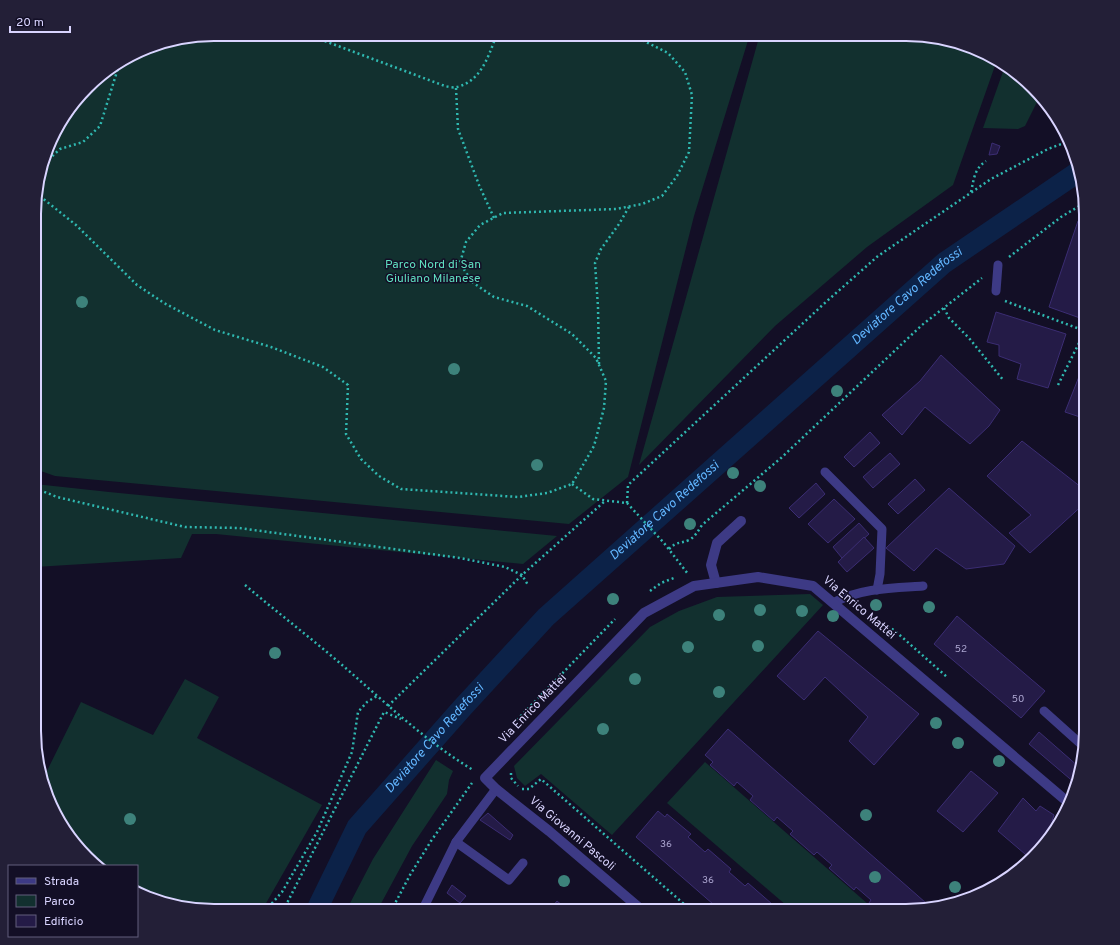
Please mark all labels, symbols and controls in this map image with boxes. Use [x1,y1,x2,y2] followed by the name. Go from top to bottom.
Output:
[10,8,70,34] scale bar
[16,15,44,31] text: 20 m
[849,244,966,349] water label: Deviatore Cavo Redefossi
[385,257,481,287] park label: Parco Nord di San Giuliano Milanese
[607,458,723,564] water label: Deviatore Cavo Redefossi
[819,573,899,643] street label: Via Enrico Mattei
[955,643,967,656] house number: 52
[496,671,570,747] street label: Via Enrico Mattei
[382,680,488,797] water label: Deviatore Cavo Redefossi
[1012,693,1024,706] house number: 50
[525,793,619,875] street label: Via Giovanni Pascoli
[660,838,672,851] house number: 36
[8,865,138,937] legend
[44,874,79,890] text: Strada
[702,874,714,887] house number: 36
[44,894,75,910] text: Parco
[44,914,84,930] text: Edificio

